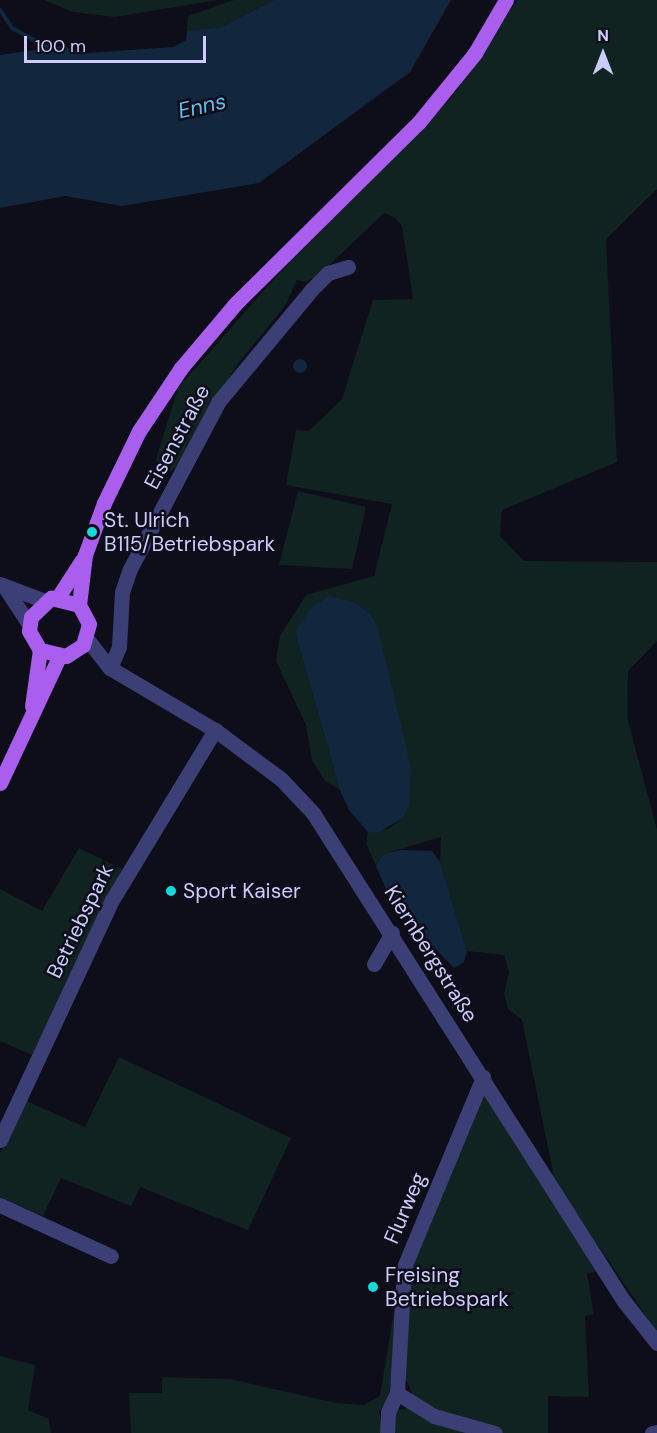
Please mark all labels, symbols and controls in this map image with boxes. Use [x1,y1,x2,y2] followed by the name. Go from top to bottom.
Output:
[27,24,208,62] scale bar
[573,24,633,84] north arrow
[597,25,609,46] text: N
[35,34,86,58] text: 100 m
[175,88,229,124] water label: Enns
[139,381,215,493] street label: Eisenstraße
[104,507,275,557] place label: St. Ulrich B115/Betriebspark
[85,525,99,539] marker: St. Ulrich B115/Betriebspark
[42,860,118,982] street label: Betriebspark
[183,878,301,904] place label: Sport Kaiser
[379,881,483,1027] street label: Kiernbergstraße
[164,884,178,898] marker: Sport Kaiser
[379,1169,431,1247] street label: Flurweg
[385,1262,509,1312] place label: Freising Betriebspark
[366,1280,380,1294] marker: Freising Betriebspark

